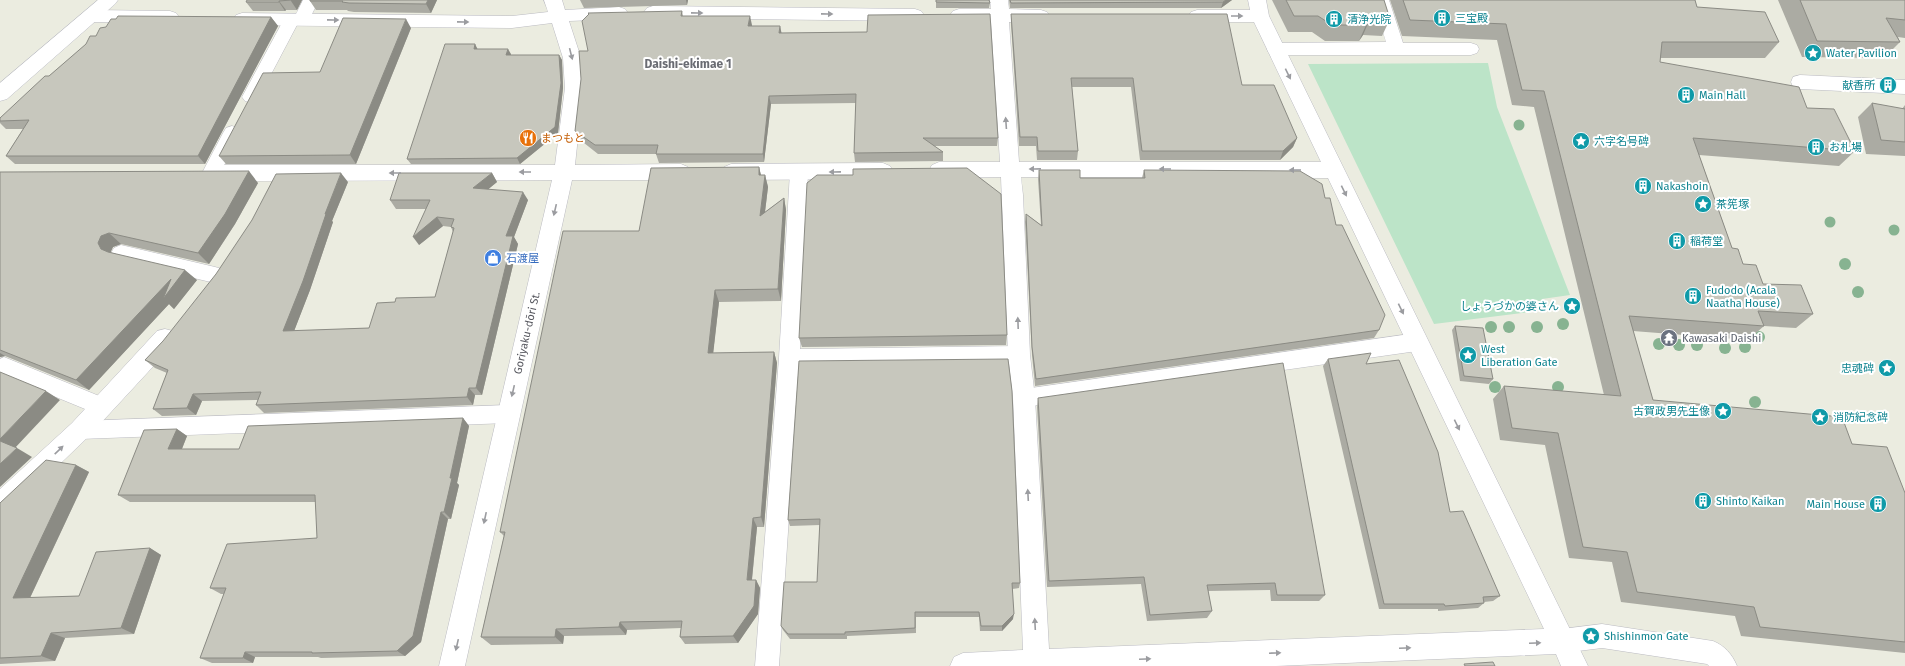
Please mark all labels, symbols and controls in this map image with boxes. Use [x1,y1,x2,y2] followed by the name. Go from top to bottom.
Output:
[1432,8,1452,28] building icon: 三宝殿
[1324,9,1344,29] building icon: 清浄光院
[691,10,704,16] one-way arrow
[821,11,834,17] one-way arrow
[1455,12,1488,25] place label: 三宝殿
[1231,13,1244,19] one-way arrow
[1347,13,1391,26] place label: 清浄光院
[327,17,340,23] one-way arrow
[457,18,469,25] one-way arrow
[1803,43,1823,63] place icon: Water Pavilion
[1826,47,1897,60] place label: Water Pavilion
[568,48,574,61] one-way arrow
[644,57,732,71] district label: Daishi-ekimae 1
[1285,69,1291,80] one-way arrow
[1878,75,1898,95] building icon: 献香所
[1842,79,1876,92] place label: 献香所
[1676,85,1696,105] building icon: Main Hall
[1699,89,1746,102] place label: Main Hall
[1003,117,1010,129] one-way arrow
[518,128,538,148] restaurant icon: まつもと
[1571,131,1591,151] place icon: 六字名号碑
[541,132,585,145] place label: まつもと
[1594,135,1649,148] place label: 六字名号碑
[1806,137,1826,157] building icon: お札場
[1829,141,1862,154] place label: お札場
[1028,166,1041,172] one-way arrow
[1159,166,1171,173] one-way arrow
[1288,167,1301,173] one-way arrow
[518,169,531,175] one-way arrow
[828,169,841,175] one-way arrow
[388,170,401,176] one-way arrow
[1633,176,1653,196] building icon: Nakashoin
[1656,180,1708,193] place label: Nakashoin
[1341,186,1347,197] one-way arrow
[1693,194,1713,214] place icon: 茶筅塚
[1716,198,1749,211] place label: 茶筅塚
[552,204,558,216] one-way arrow
[1667,231,1687,251] building icon: 稲荷堂
[1690,235,1723,248] place label: 稲荷堂
[483,248,503,268] shop icon: 石渡屋
[506,252,539,265] place label: 石渡屋
[1706,284,1780,310] place label: Fudodo (Acala Naatha House)
[1683,286,1703,306] building icon: Fudodo (Acala Naatha House)
[511,290,543,376] street label: Goriyaku-dōri St.
[1562,296,1582,316] place icon: しょうづかの婆さん
[1460,300,1559,313] place label: しょうづかの婆さん
[1398,303,1404,314] one-way arrow
[1014,317,1021,329] one-way arrow
[1659,328,1679,348] temple icon: Kawasaki Daishi
[1682,332,1761,345] place label: Kawasaki Daishi
[1481,343,1558,369] place label: West Liberation Gate
[1458,345,1478,365] place icon: West Liberation Gate
[1877,358,1897,378] place icon: 忠魂碑
[1841,362,1874,375] place label: 忠魂碑
[510,385,516,397] one-way arrow
[1713,401,1733,421] place icon: 古賀政男先生像
[1633,405,1710,418] place label: 古賀政男先生像
[1810,407,1830,427] place icon: 消防紀念碑
[1833,411,1888,424] place label: 消防紀念碑
[1454,420,1461,431] one-way arrow
[54,445,64,455] one-way arrow
[1025,489,1032,501] one-way arrow
[1693,491,1713,511] building icon: Shinto Kaikan
[1868,494,1888,514] building icon: Main House
[1716,495,1785,508] place label: Shinto Kaikan
[1807,498,1865,511] place label: Main House
[482,512,488,524] one-way arrow
[1032,617,1038,630] one-way arrow
[1581,626,1601,646] place icon: Shishinmon Gate
[1604,630,1689,643] place label: Shishinmon Gate
[453,639,459,651] one-way arrow
[1529,639,1541,646] one-way arrow
[1399,645,1412,651] one-way arrow
[1269,650,1281,657] one-way arrow
[1139,655,1152,662] one-way arrow

